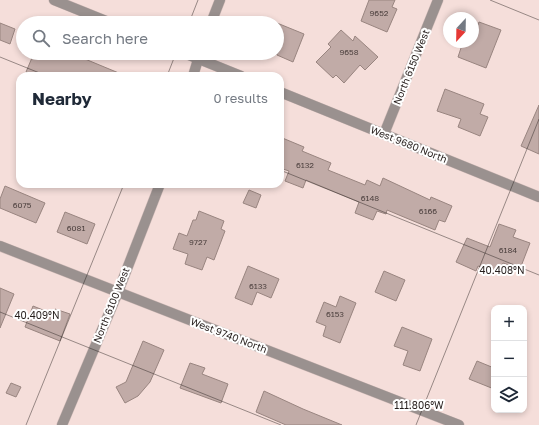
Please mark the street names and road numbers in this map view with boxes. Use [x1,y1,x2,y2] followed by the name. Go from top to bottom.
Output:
[390,28,432,106] street label: North 6150 West
[369,123,449,165] street label: West 9680 North
[90,265,132,345] street label: North 6100 West
[189,315,269,355] street label: West 9740 North

